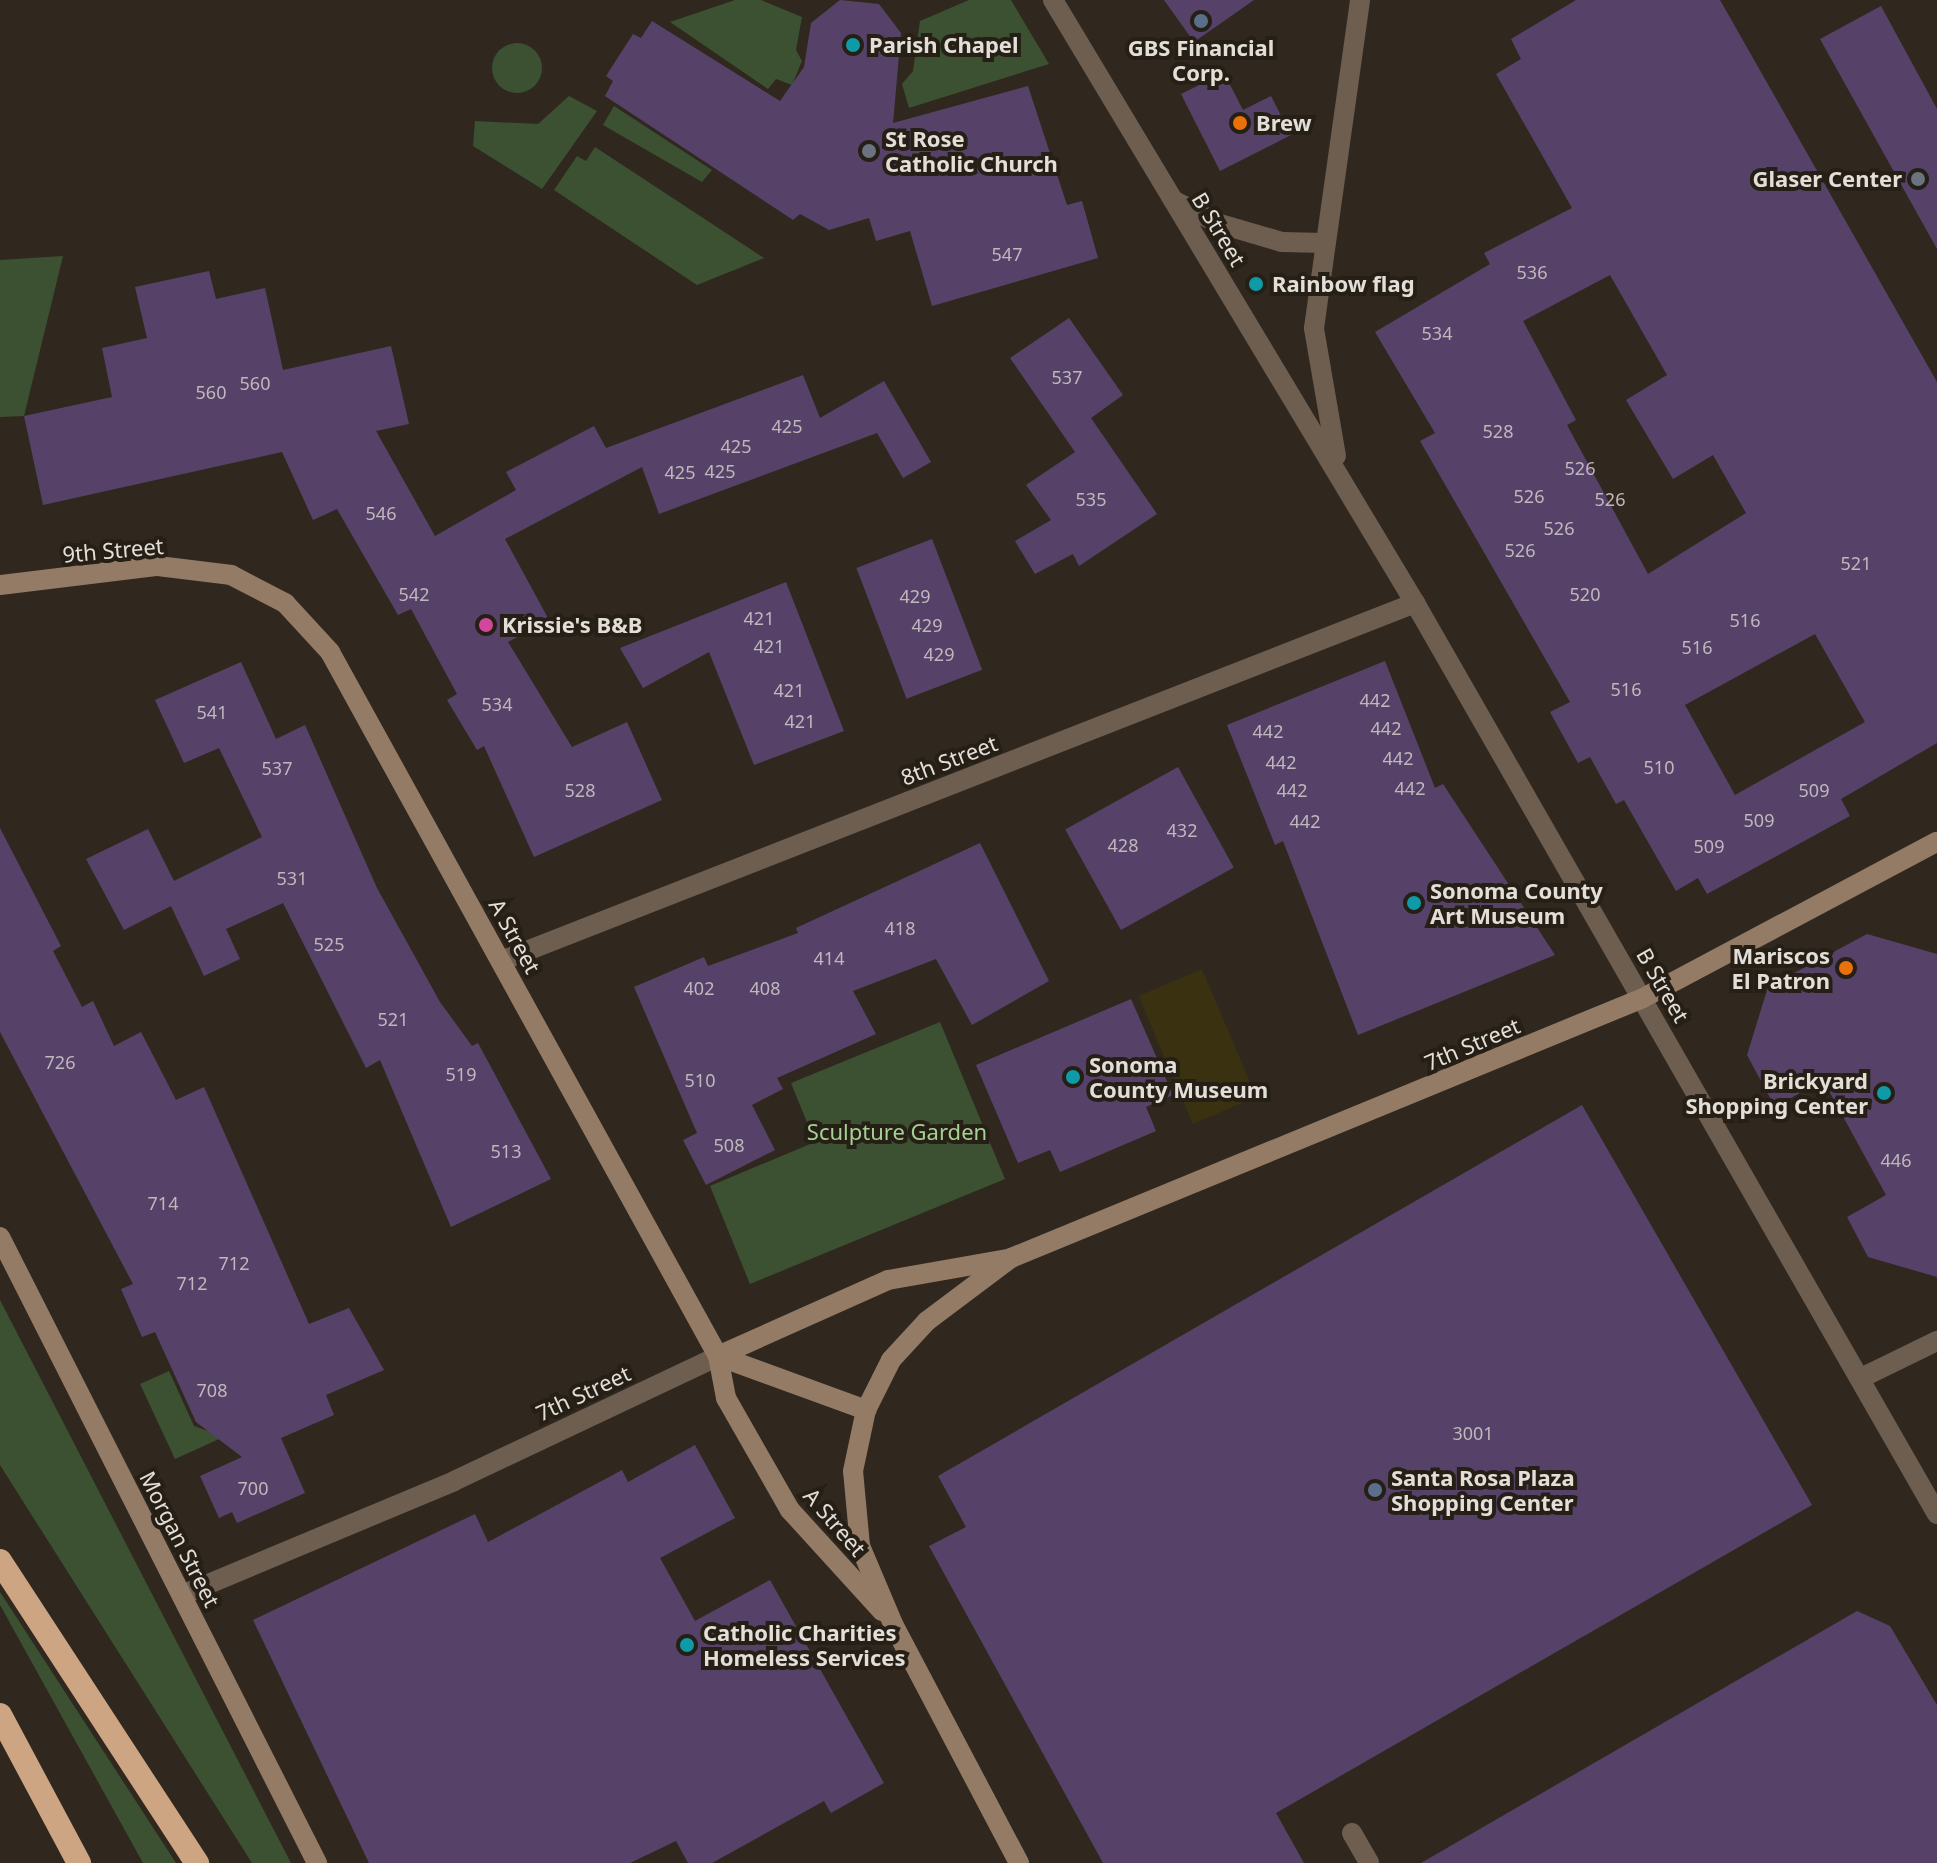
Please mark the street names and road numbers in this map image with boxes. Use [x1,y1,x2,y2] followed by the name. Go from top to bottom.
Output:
[1187,187,1251,271] street label: B Street
[61,532,165,568] street label: 9th Street
[897,730,1001,790] street label: 8th Street
[484,894,546,978] street label: A Street
[1631,943,1695,1027] street label: B Street
[1420,1012,1524,1076] street label: 7th Street
[532,1360,634,1426] street label: 7th Street
[134,1467,226,1611] street label: Morgan Street
[798,1483,872,1561] street label: A Street

